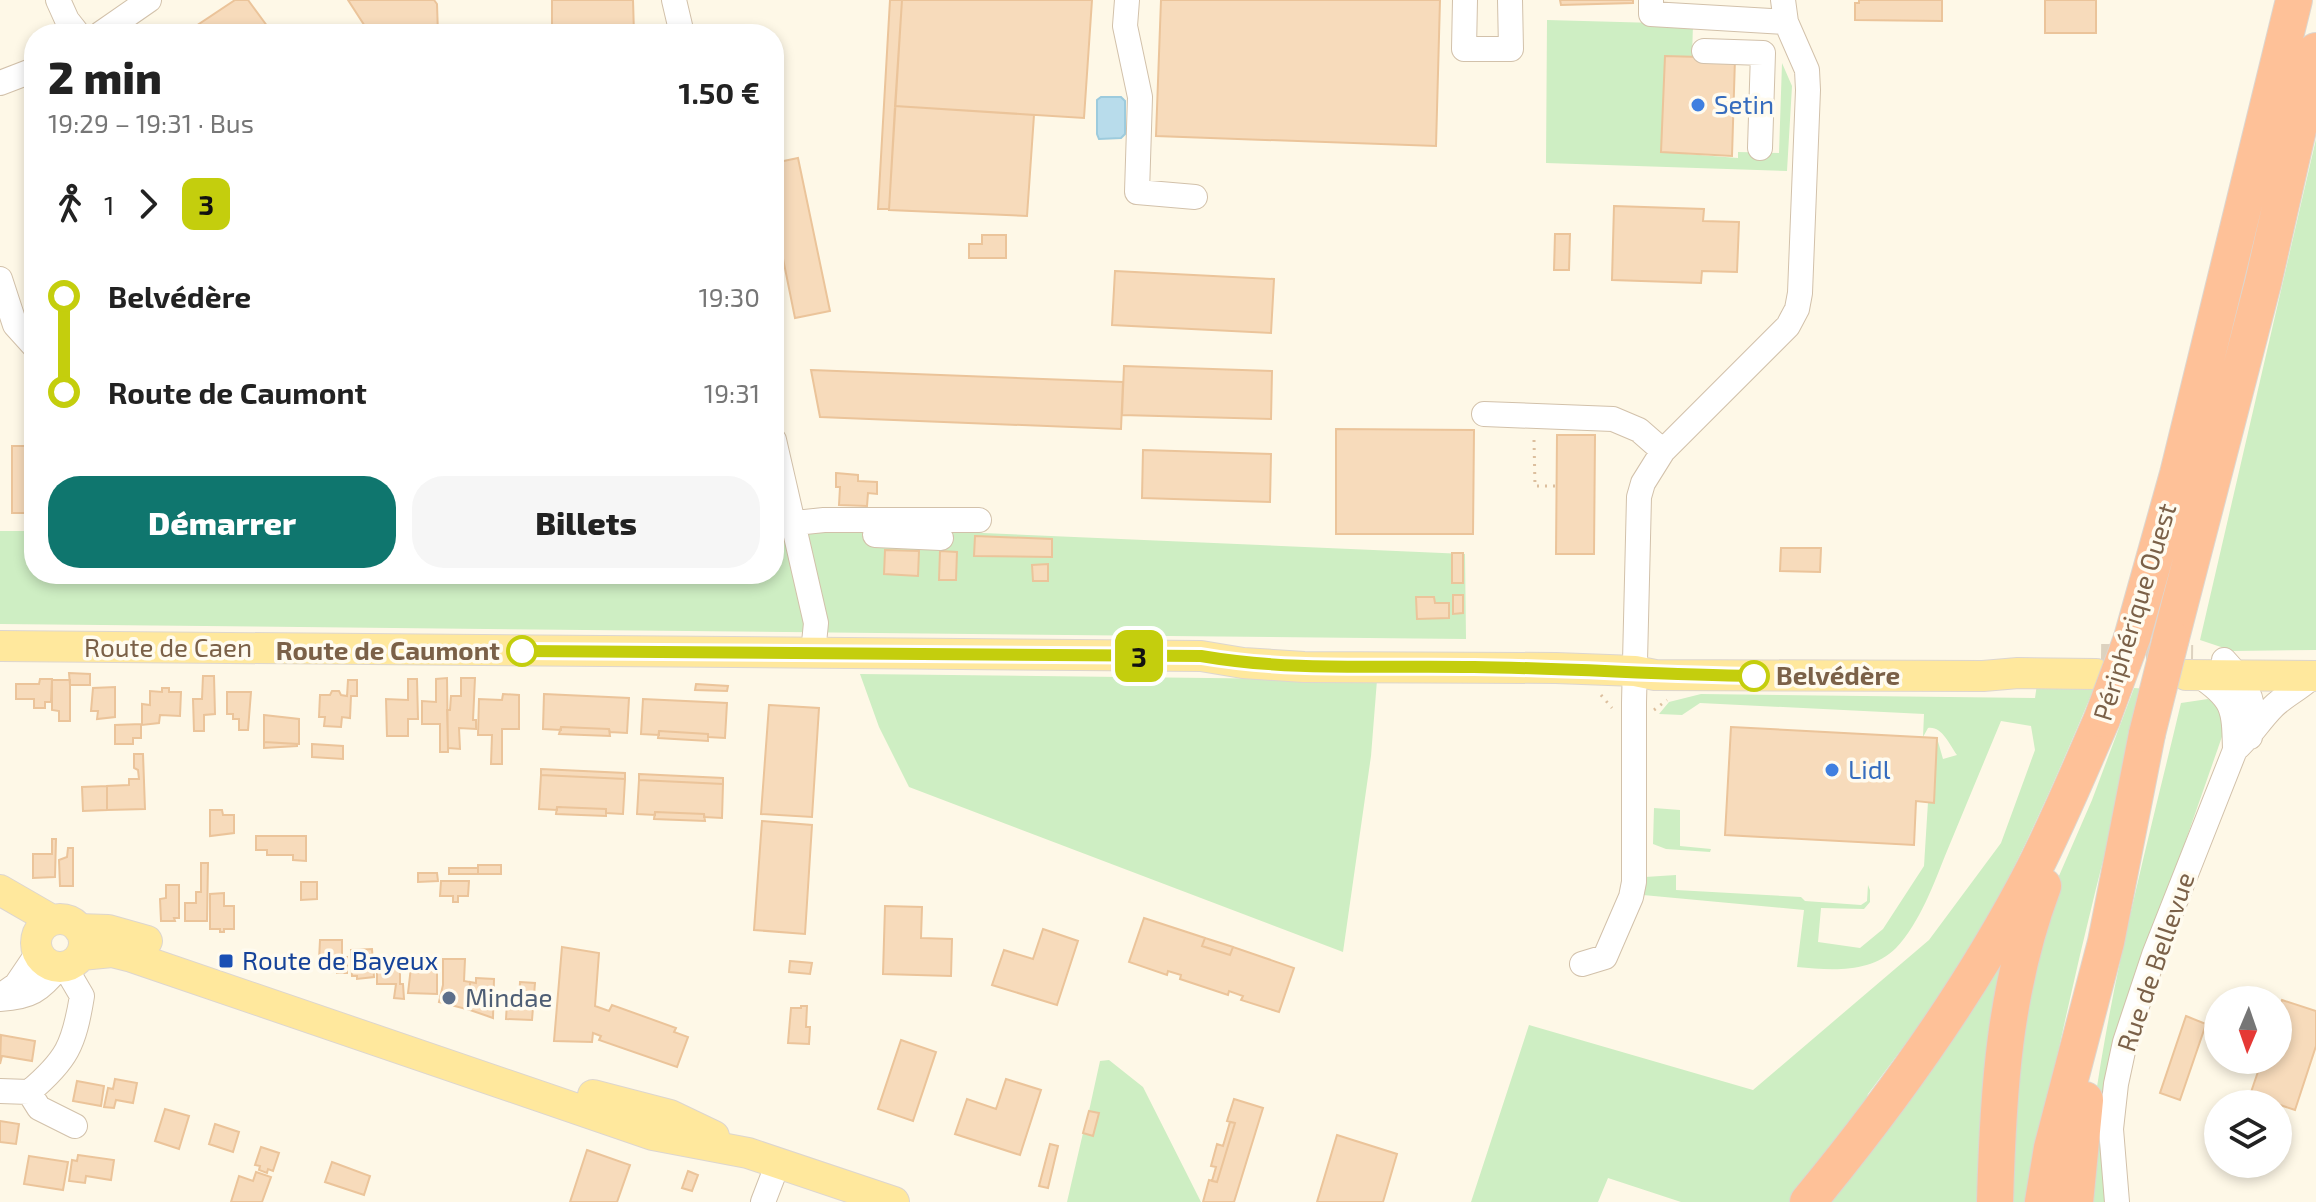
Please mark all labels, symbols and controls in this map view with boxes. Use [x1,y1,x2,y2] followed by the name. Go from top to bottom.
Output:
[48,50,162,103] text: 2 min
[678,74,760,110] text: 1.50 €
[1714,88,1774,119] place label: Setin
[1689,96,1707,114] marker: Setin
[48,107,254,138] text: 19:29 – 19:31 · Bus
[48,182,92,226] icon: walk
[126,182,170,226] icon: forward
[198,187,214,221] text: 3
[104,189,114,220] text: 1
[108,278,251,314] text: Belvédère
[699,281,760,312] text: 19:30
[108,374,367,410] text: Route de Caumont
[704,377,760,408] text: 19:31
[48,476,396,568] button: Démarrer
[412,476,760,568] button: Billets
[2086,499,2181,724] street label: Périphérique Ouest
[1113,630,1165,682] line badge: 3
[84,631,252,662] street label: Route de Caen
[276,634,500,665] place label: Route de Caumont
[507,636,537,666] marker: Route de Caumont
[1131,639,1147,673] text: 3
[1776,659,1900,690] place label: Belvédère
[1739,661,1769,691] marker: Belvédère
[1848,753,1891,784] place label: Lidl
[1823,761,1841,779] marker: Lidl
[2109,868,2200,1055] street label: Rue de Bellevue
[242,944,439,975] place label: Route de Bayeux
[217,952,235,970] marker: Route de Bayeux
[465,981,553,1012] place label: Mindae
[2204,986,2292,1074] north arrow
[2204,986,2292,1178] map controls
[440,989,458,1007] marker: Mindae
[2204,1090,2292,1178] button: layers

